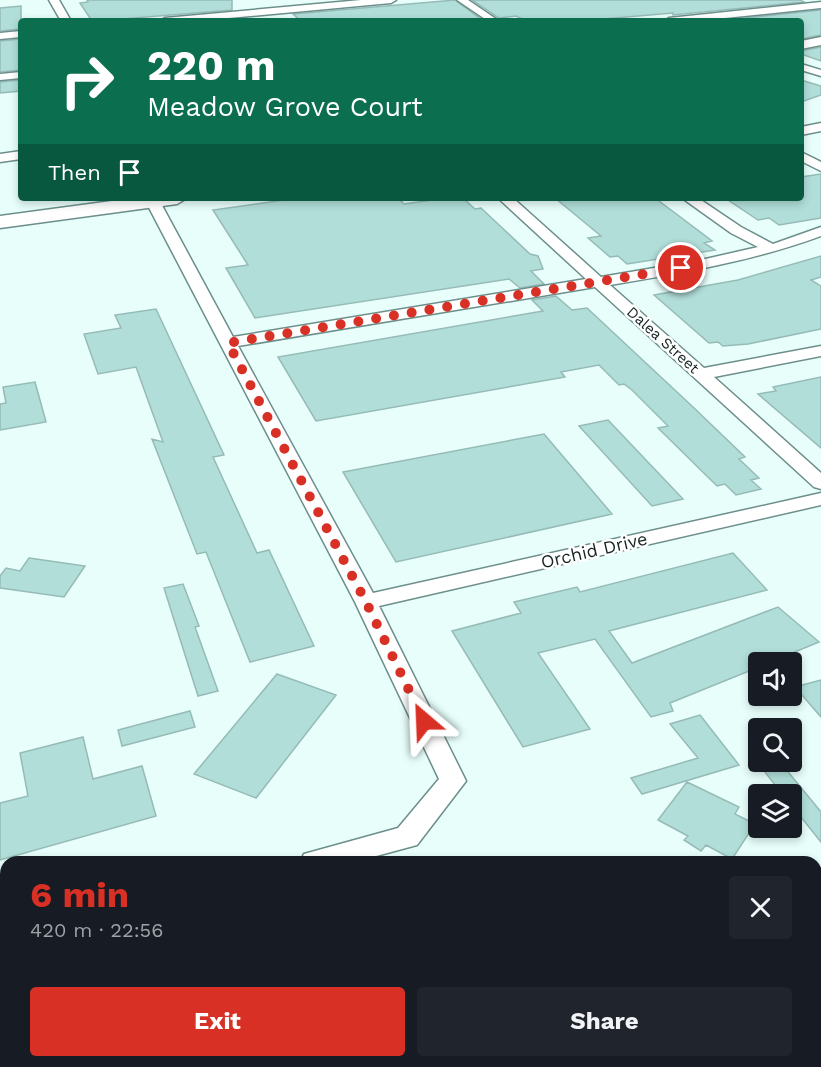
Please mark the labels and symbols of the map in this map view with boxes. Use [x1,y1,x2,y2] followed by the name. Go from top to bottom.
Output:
[655,242,706,293] pin
[623,303,703,378] street label: Dalea Street
[539,528,649,572] street label: Orchid Drive
[392,689,456,753] position arrow

